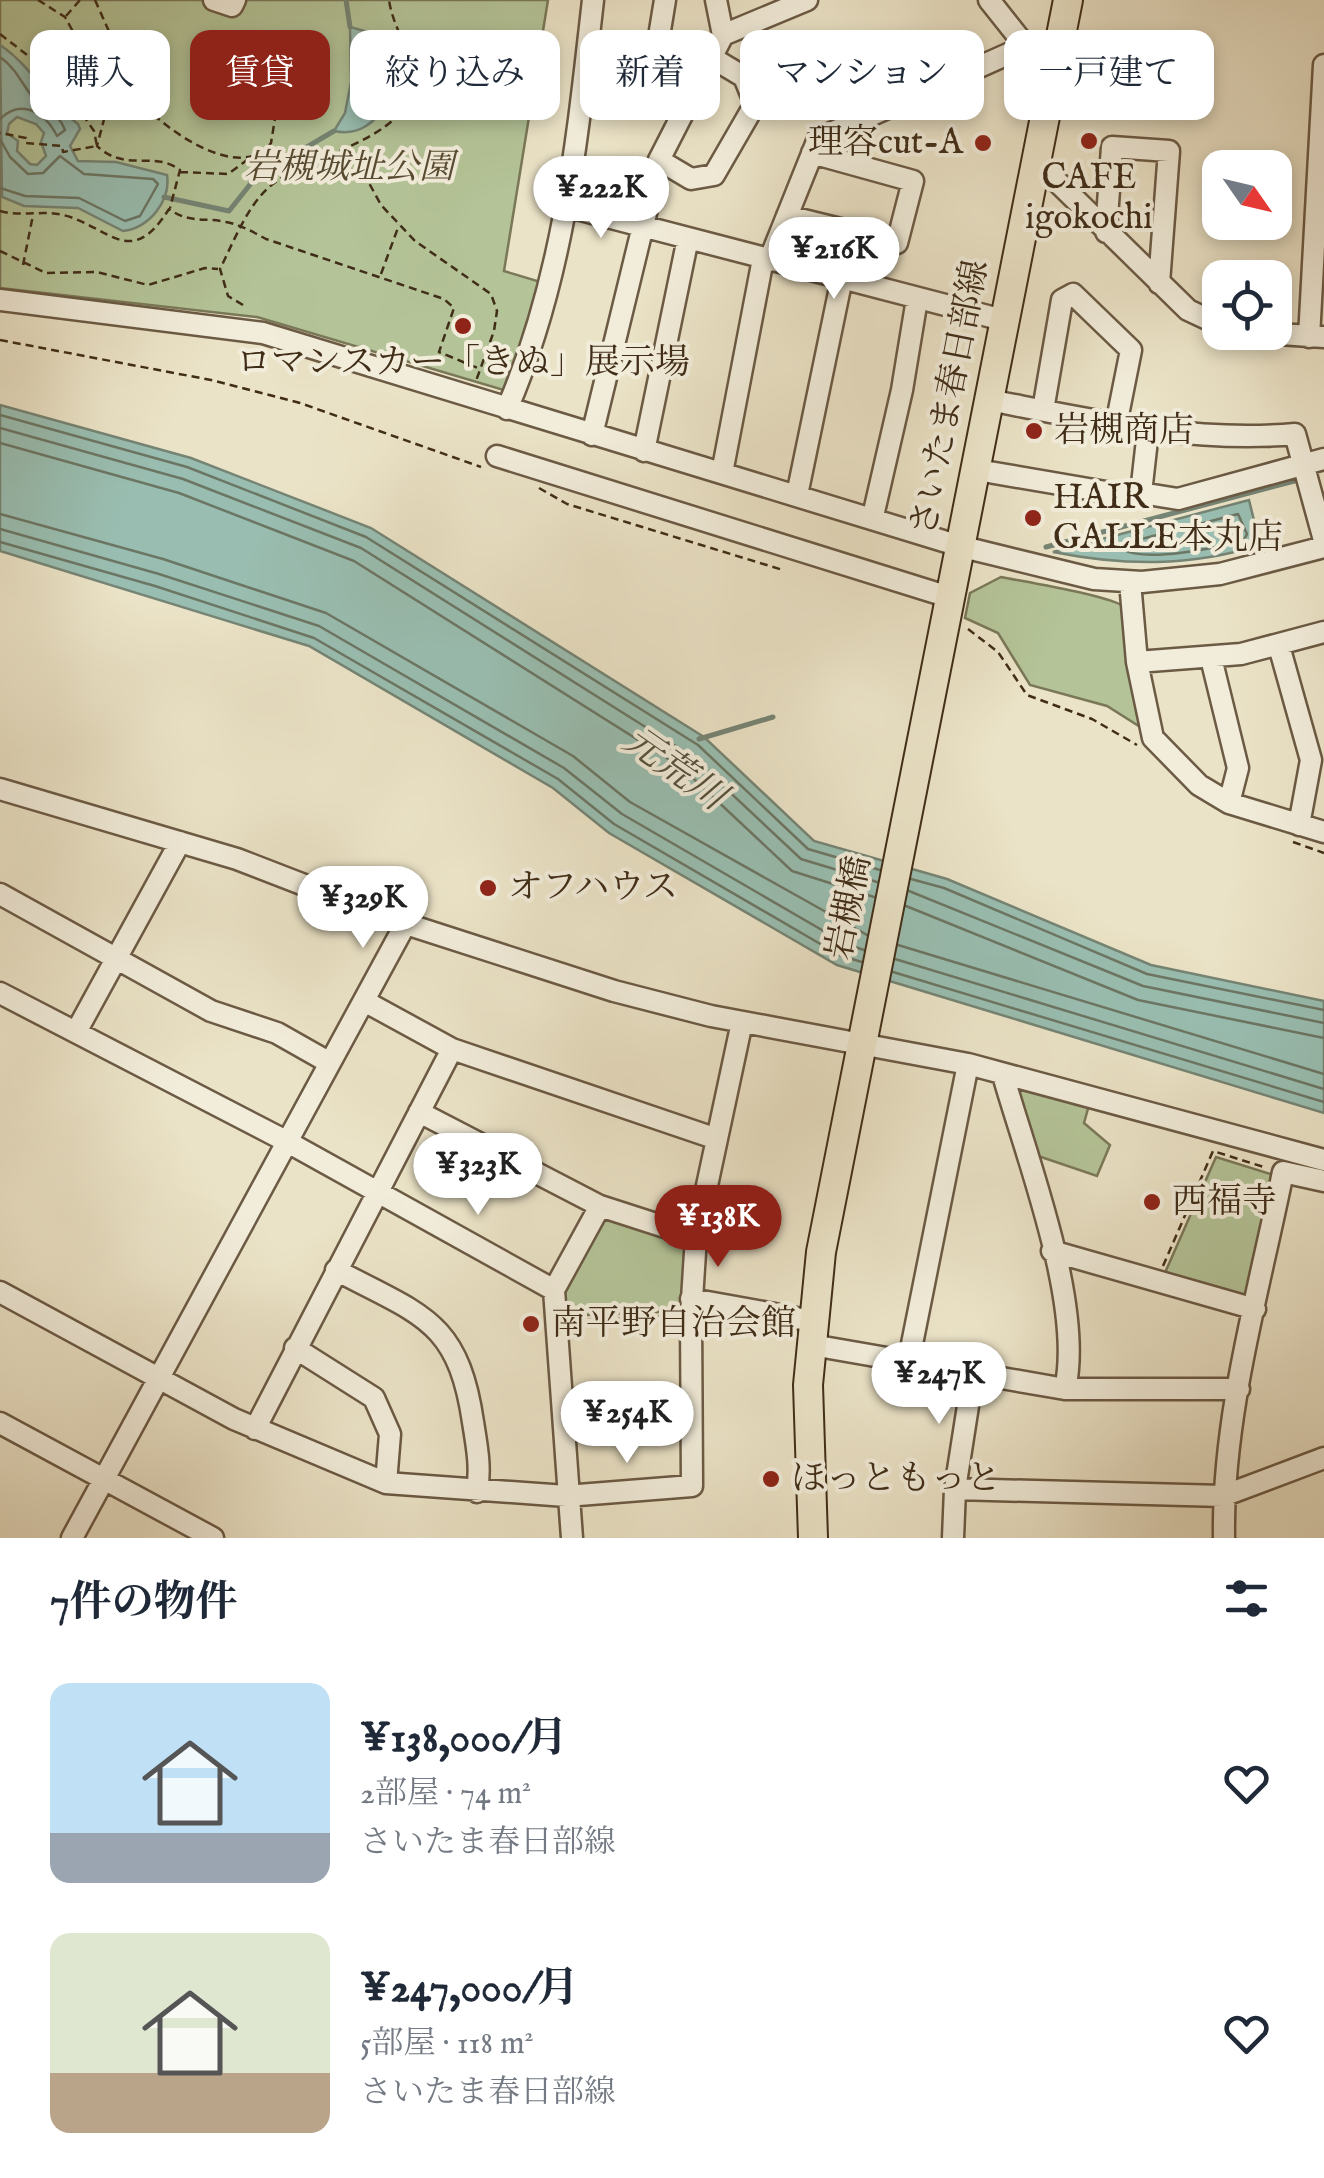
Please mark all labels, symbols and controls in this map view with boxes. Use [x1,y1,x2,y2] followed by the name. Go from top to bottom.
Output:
[30,30,170,120] chip: 購入
[190,30,330,120] chip: 賃貸
[350,30,560,120] chip: 絞り込み
[580,30,720,120] chip: 新着
[740,30,984,120] chip: マンション
[1004,30,1214,120] chip: 一戸建て
[808,121,964,166] place label: 理容cut-A
[1078,130,1100,152] marker: CAFE igokochi
[972,132,994,154] marker: 理容cut-A
[244,146,459,191] park label: 岩槻城址公園
[1202,150,1292,240] north arrow
[1202,150,1292,350] map controls
[531,156,671,241] pin: ¥222K
[1025,156,1153,241] place label: CAFE igokochi
[555,168,647,209] text: ¥222K
[764,217,904,302] pin: ¥216K
[791,229,877,270] text: ¥216K
[902,256,1000,540] street label: さいたま春日部線
[1202,260,1292,350] button: locate
[452,315,474,337] marker: ロマンスカー「きぬ」展示場
[236,341,690,386] place label: ロマンスカー「きぬ」展示場
[1054,409,1194,454] place label: 岩槻商店
[1023,420,1045,442] marker: 岩槻商店
[1053,476,1283,561] place label: HAIR GALLE本丸店
[1022,507,1044,529] marker: HAIR GALLE本丸店
[614,718,738,825] water label: 元荒川
[818,852,882,964] street label: 岩槻橋
[293,866,433,951] pin: ¥329K
[508,866,678,911] place label: オフハウス
[477,877,499,899] marker: オフハウス
[319,878,407,919] text: ¥329K
[408,1133,548,1218] pin: ¥323K
[435,1145,521,1186] text: ¥323K
[1172,1180,1277,1225] place label: 西福寺
[648,1185,788,1270] pin: ¥138K
[1141,1191,1163,1213] marker: 西福寺
[677,1197,759,1238] text: ¥138K
[551,1302,796,1347] place label: 南平野自治会館
[520,1313,542,1335] marker: 南平野自治会館
[869,1342,1009,1427] pin: ¥247K
[893,1354,985,1395] text: ¥247K
[557,1381,697,1466] pin: ¥254K
[583,1393,671,1434] text: ¥254K
[791,1457,1001,1502] place label: ほっともっと
[760,1468,782,1490] marker: ほっともっと
[1219,1571,1274,1626] icon: filters
[50,1577,238,1630] text: 7件の物件
[360,1713,568,1766] text: ¥138,000/月
[130,1723,250,1843] icon: home
[1219,1756,1274,1811] icon: heart
[360,1774,531,1815] text: 2部屋 · 74 m²
[360,1823,616,1864] text: さいたま春日部線
[360,1963,579,2016] text: ¥247,000/月
[130,1973,250,2093] icon: home
[1219,2006,1274,2061] icon: heart
[360,2024,534,2065] text: 5部屋 · 118 m²
[360,2073,616,2114] text: さいたま春日部線

